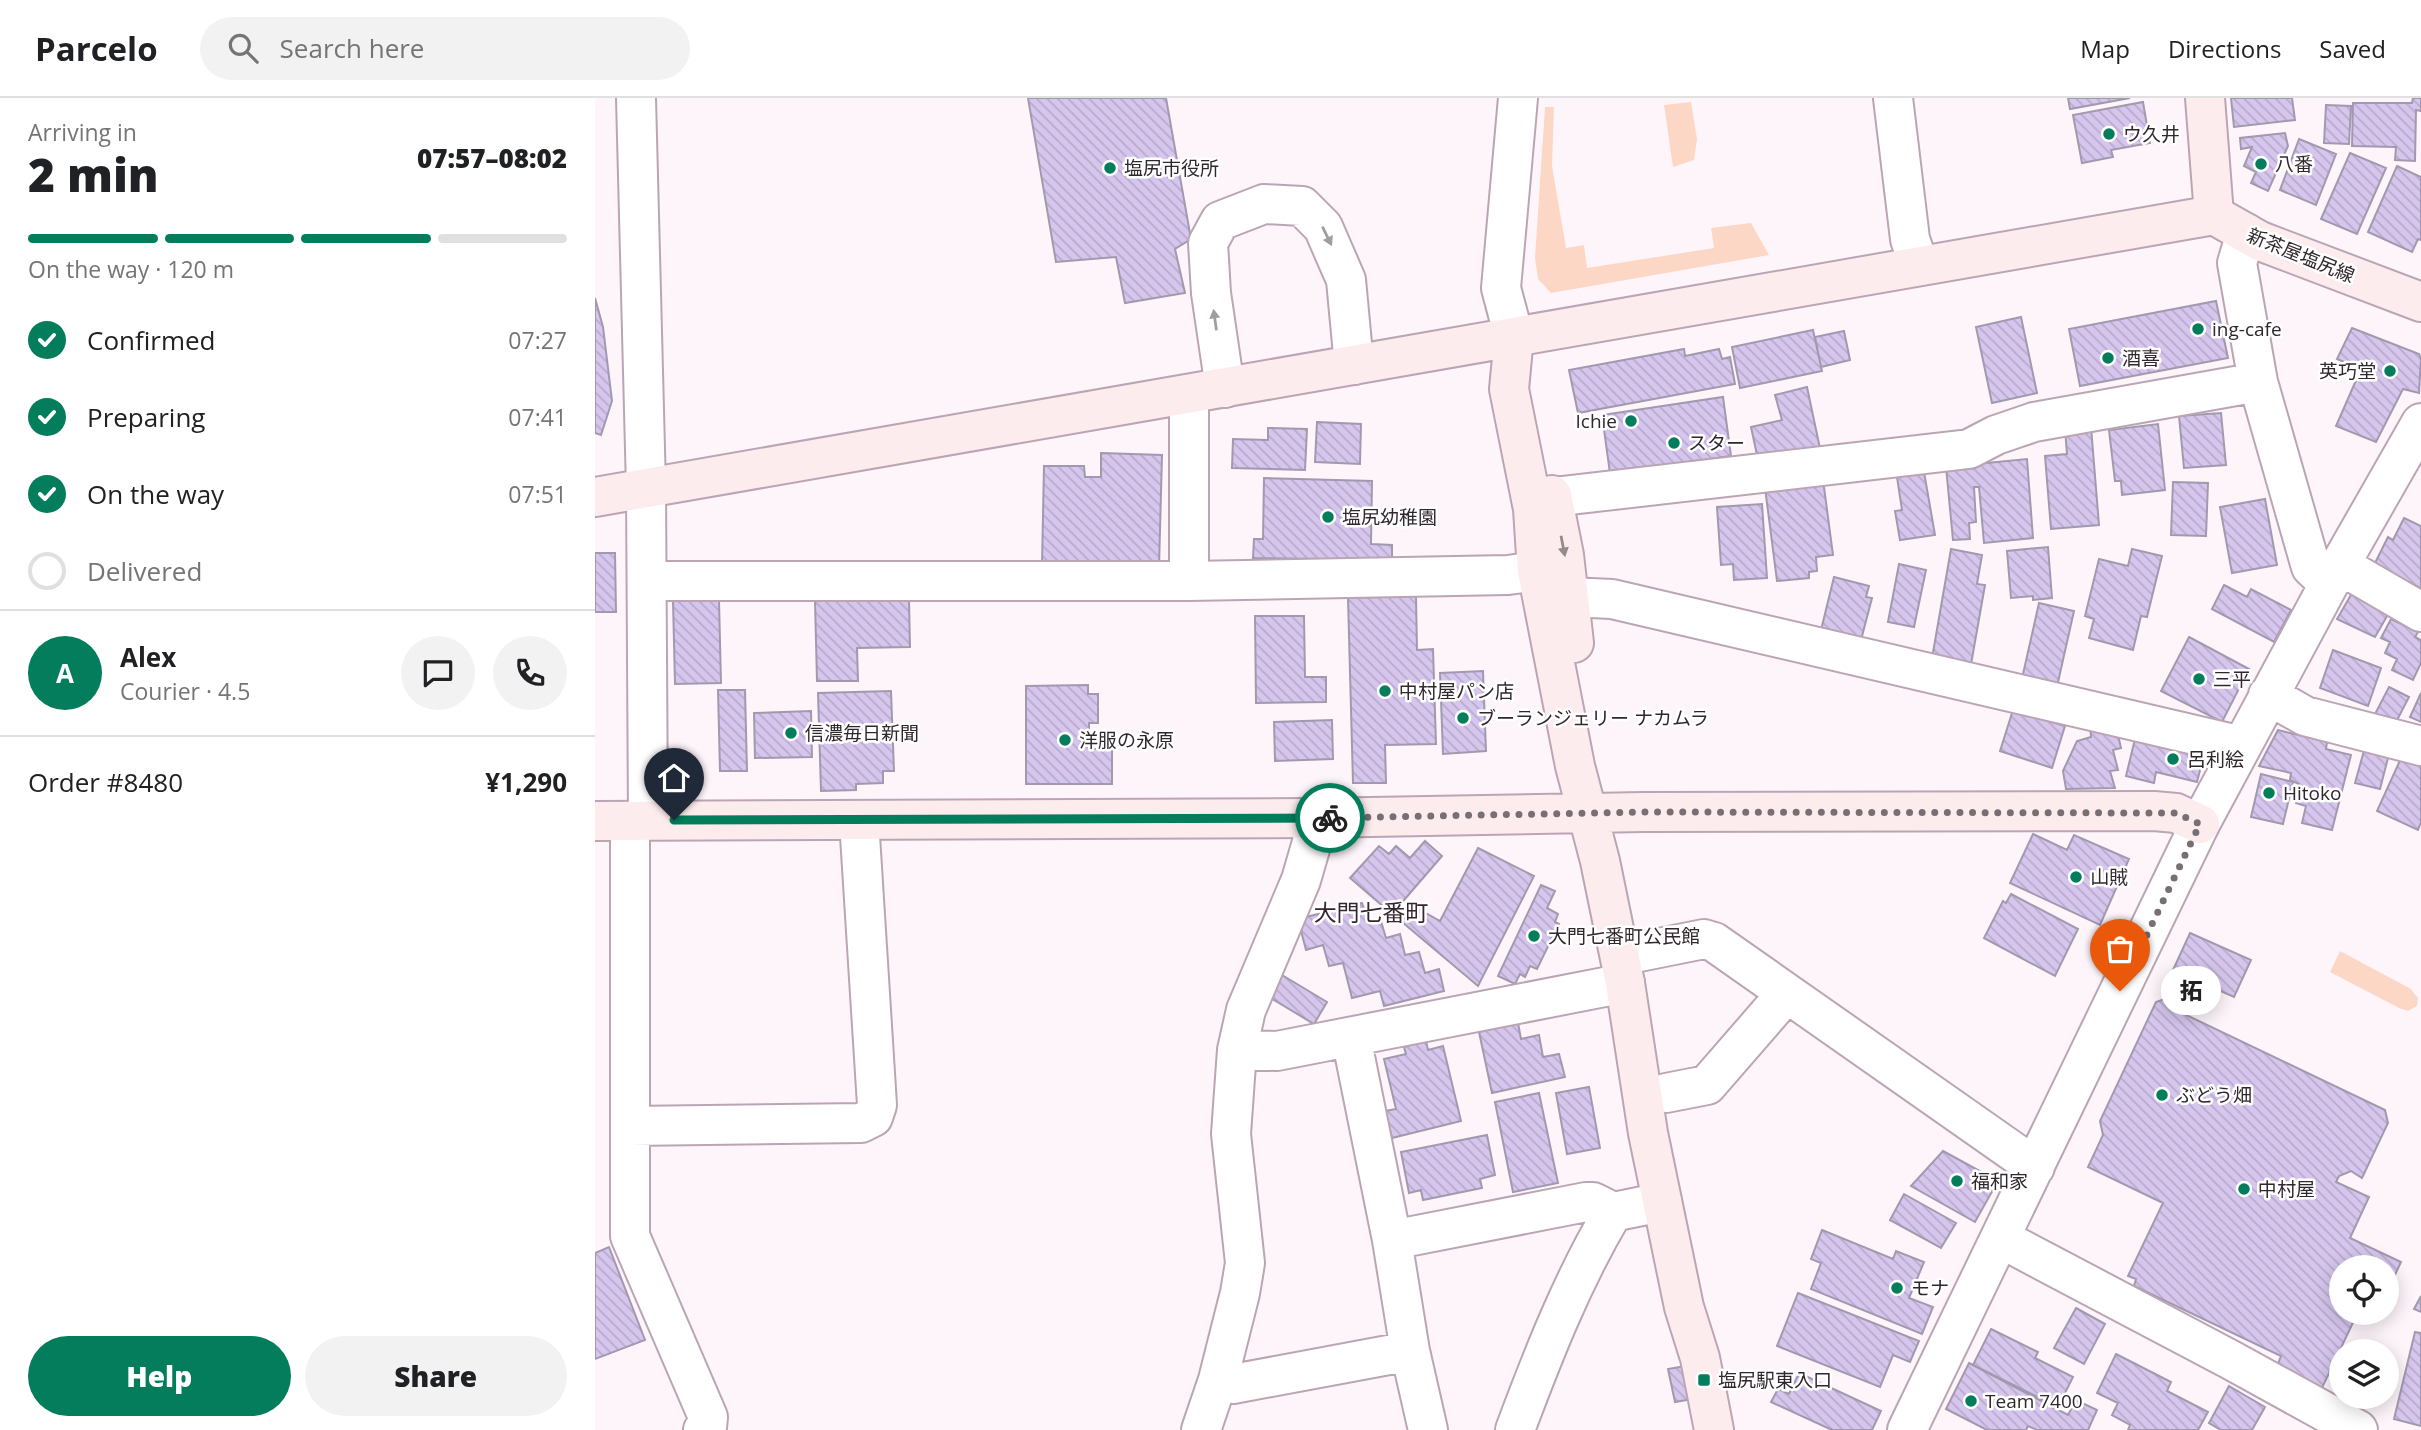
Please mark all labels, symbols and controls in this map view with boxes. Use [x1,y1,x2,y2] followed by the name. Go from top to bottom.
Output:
[200,17,690,80] search box
[35,26,158,71] text: Parcelo
[224,29,262,67] icon: search
[280,30,424,66] text: Search here
[2080,32,2130,65] text: Map
[2168,32,2281,65] text: Directions
[2319,32,2386,65] text: Saved
[28,116,137,148] text: Arriving in
[2123,121,2180,147] place label: ウ久井
[2101,126,2117,142] marker: ウ久井
[417,140,567,176] text: 07:57–08:02
[28,143,159,205] text: 2 min
[2275,151,2313,177] place label: 八番
[1124,155,1219,181] place label: 塩尻市役所
[2253,156,2269,172] marker: 八番
[1102,160,1118,176] marker: 塩尻市役所
[2243,222,2359,288] street label: 新茶屋塩尻線
[1321,226,1332,246] one-way arrow
[28,253,234,285] text: On the way · 120 m
[1209,309,1220,331] one-way arrow
[2212,316,2282,342] place label: ing-cafe
[28,321,66,359] icon: check
[2190,321,2206,337] marker: ing-cafe
[87,322,215,358] text: Confirmed
[508,324,567,356] text: 07:27
[2122,345,2160,371] place label: 酒喜
[2100,350,2116,366] marker: 酒喜
[2319,358,2376,384] place label: 英巧堂
[2382,363,2398,379] marker: 英巧堂
[28,398,66,436] icon: check
[87,399,205,435] text: Preparing
[508,401,567,433] text: 07:41
[1575,408,1617,434] place label: Ichie
[1623,413,1639,429] marker: Ichie
[1688,430,1745,456] place label: スター
[1666,435,1682,451] marker: スター
[28,475,66,513] icon: check
[87,476,224,512] text: On the way
[508,478,567,510] text: 07:51
[1342,504,1437,530] place label: 塩尻幼稚園
[1320,509,1336,525] marker: 塩尻幼稚園
[1557,535,1568,557] one-way arrow
[87,553,202,589] text: Delivered
[401,636,475,710] button: chat
[493,636,567,710] button: phone
[120,639,176,675] text: Alex
[56,655,74,691] text: A
[2213,666,2251,692] place label: 三平
[2191,671,2207,687] marker: 三平
[120,675,250,707] text: Courier · 4.5
[1399,678,1514,704] place label: 中村屋パン店
[1377,683,1393,699] marker: 中村屋パン店
[1477,705,1709,731] place label: ブーランジェリー ナカムラ
[1455,710,1471,726] marker: ブーランジェリー ナカムラ
[805,720,919,746] place label: 信濃毎日新聞
[783,725,799,741] marker: 信濃毎日新聞
[1079,727,1174,753] place label: 洋服の永原
[1057,732,1073,748] marker: 洋服の永原
[2187,746,2244,772] place label: 呂利絵
[644,748,704,820] pin
[2165,751,2181,767] marker: 呂利絵
[655,759,693,797] icon: home
[28,764,183,800] text: Order #8480
[485,764,567,800] text: ¥1,290
[2283,780,2341,806] place label: Hitoko
[1295,783,1365,853] courier
[2261,785,2277,801] marker: Hitoko
[1311,799,1349,837] icon: bike
[2090,864,2128,890] place label: 山賊
[2068,869,2084,885] marker: 山賊
[1314,896,1429,928] district label: 大門七番町
[2090,919,2150,991] pin
[1548,923,1700,949] place label: 大門七番町公民館
[1526,928,1542,944] marker: 大門七番町公民館
[2101,930,2139,968] icon: bag
[2162,966,2221,1015] callout: 拓
[2180,974,2203,1006] text: 拓
[2176,1082,2252,1108] place label: ぶどう畑
[2154,1087,2170,1103] marker: ぶどう畑
[1971,1168,2028,1194] place label: 福和家
[1949,1173,1965,1189] marker: 福和家
[2258,1176,2315,1202] place label: 中村屋
[2236,1181,2252,1197] marker: 中村屋
[2329,1255,2399,1409] map controls
[2329,1255,2399,1325] button: locate
[1911,1275,1949,1301] place label: モナ
[1889,1280,1905,1296] marker: モナ
[28,1336,291,1416] button: Help
[305,1336,567,1416] button: Share
[2329,1339,2399,1409] button: layers
[1718,1367,1832,1393] place label: 塩尻駅東入口
[1696,1372,1712,1388] marker: 塩尻駅東入口
[1985,1388,2083,1414] place label: Team 7400
[1963,1393,1979,1409] marker: Team 7400

